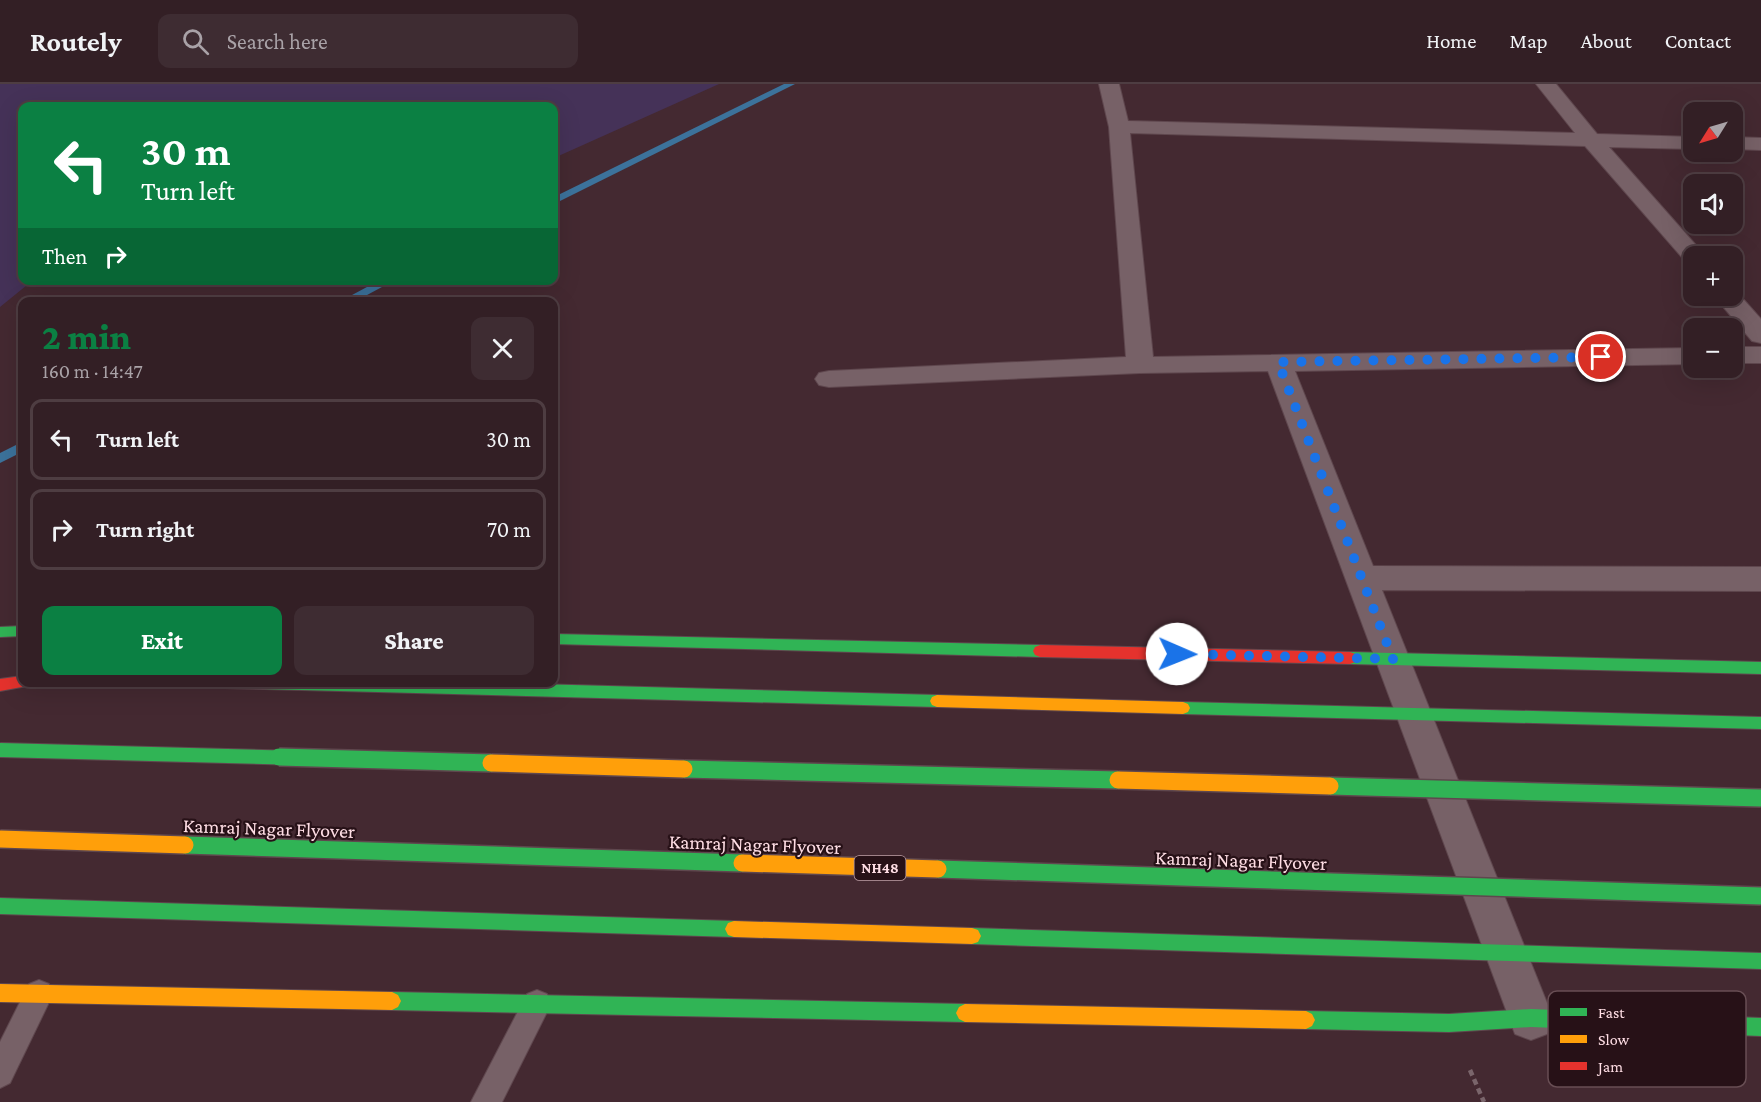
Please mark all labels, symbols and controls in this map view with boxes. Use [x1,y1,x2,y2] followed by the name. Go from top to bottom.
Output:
[158,14,578,68] search box
[179,25,212,58] icon: search
[30,26,122,57] text: Routely
[227,29,328,54] text: Search here
[1426,29,1476,53] text: Home
[1509,29,1548,53] text: Map
[1581,29,1632,53] text: About
[1665,29,1731,53] text: Contact
[1683,102,1743,162] north arrow
[1683,102,1743,378] map controls
[42,126,120,204] icon: left
[141,127,231,174] text: 30 m
[1683,174,1743,234] button: sound
[141,176,235,206] text: Turn left
[99,240,132,273] icon: right
[42,244,87,269] text: Then
[1683,246,1743,306] button: +
[42,317,131,357] text: 2 min
[471,317,534,380] button: close
[1683,318,1743,378] button: −
[1575,331,1626,382] pin
[1584,340,1617,373] icon: arrive
[42,360,143,382] text: 160 m · 14:47
[45,423,78,456] icon: left
[96,427,179,452] text: Turn left
[486,427,531,452] text: 30 m
[45,513,78,546] icon: right
[96,517,194,542] text: Turn right
[487,517,531,542] text: 70 m
[42,606,282,675] button: Exit
[294,606,534,675] button: Share
[1145,622,1209,686] position arrow
[183,814,355,843] street label: Kamraj Nagar Flyover
[669,830,841,859] street label: Kamraj Nagar Flyover
[1155,846,1327,875] street label: Kamraj Nagar Flyover
[854,856,906,880] road number: NH48
[1548,991,1746,1087] legend
[1598,1004,1625,1021] text: Fast
[1598,1031,1630,1048] text: Slow
[1596,1058,1623,1076] text: Jam

